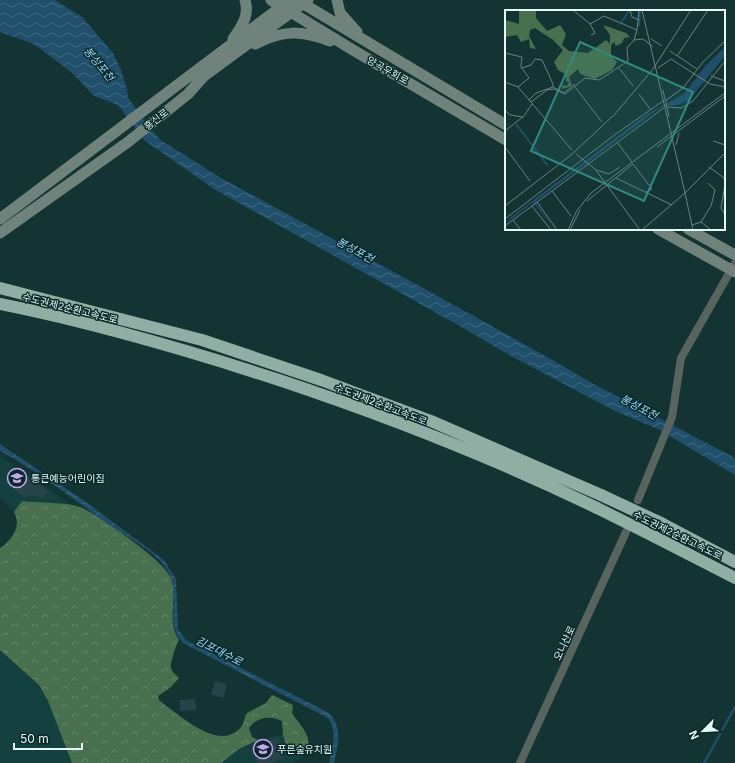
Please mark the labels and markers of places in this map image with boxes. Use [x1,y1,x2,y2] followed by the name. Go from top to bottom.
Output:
[6,467,28,489] school or university icon: 통큰예능어린이집
[31,472,105,484] place label: 통큰예능어린이집
[252,738,274,760] school or university icon: 푸른숲유치원
[277,743,332,755] place label: 푸른숲유치원

